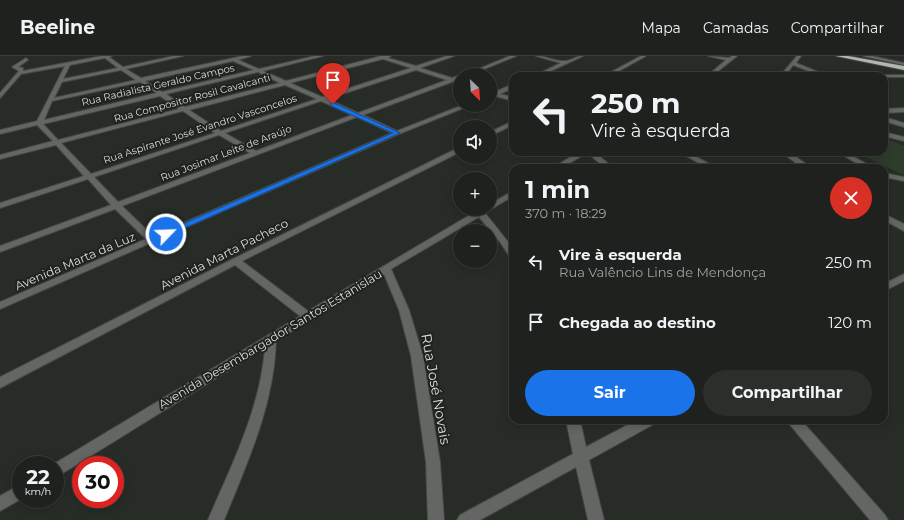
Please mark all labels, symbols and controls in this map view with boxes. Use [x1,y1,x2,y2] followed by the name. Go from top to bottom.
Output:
[20,16,95,39] text: Beeline
[642,19,681,37] text: Mapa
[703,19,769,37] text: Camadas
[791,19,884,37] text: Compartilhar
[80,61,236,109] street label: Rua Radialista Geraldo Campos
[316,63,350,104] pin
[453,68,497,112] north arrow
[453,68,497,268] map controls
[322,69,344,91] icon: arrive
[112,71,272,125] street label: Rua Compositor Rosil Cavalcanti
[591,86,681,120] text: 250 m
[525,88,577,140] icon: left
[102,91,299,167] street label: Rua Aspirante José Evandro Vasconcelos
[453,120,497,164] button: sound
[591,120,731,142] text: Vire à esquerda
[159,122,293,184] street label: Rua Josimar Leite de Araújo
[453,172,497,216] button: +
[525,175,590,204] text: 1 min
[830,177,872,219] button: close
[525,205,607,221] text: 370 m · 18:29
[145,213,187,255] position arrow
[157,215,291,293] street label: Avenida Marta Pacheco
[453,224,497,268] button: −
[12,229,138,293] street label: Avenida Marta da Luz
[559,245,682,264] text: Vire à esquerda
[525,251,547,273] icon: left
[825,253,872,272] text: 250 m
[559,264,766,280] text: Rua Valêncio Lins de Mendonça
[156,266,384,412] street label: Avenida Desembargador Santos Estanislau
[525,311,547,333] icon: arrive
[559,313,716,332] text: Chegada ao destino
[828,313,872,332] text: 120 m
[417,332,455,446] street label: Rua José Novais
[525,370,695,416] button: Sair
[703,370,872,416] button: Compartilhar
[72,456,124,508] speed limit sign: 30
[26,465,50,489] text: 22
[25,485,51,498] text: km/h

